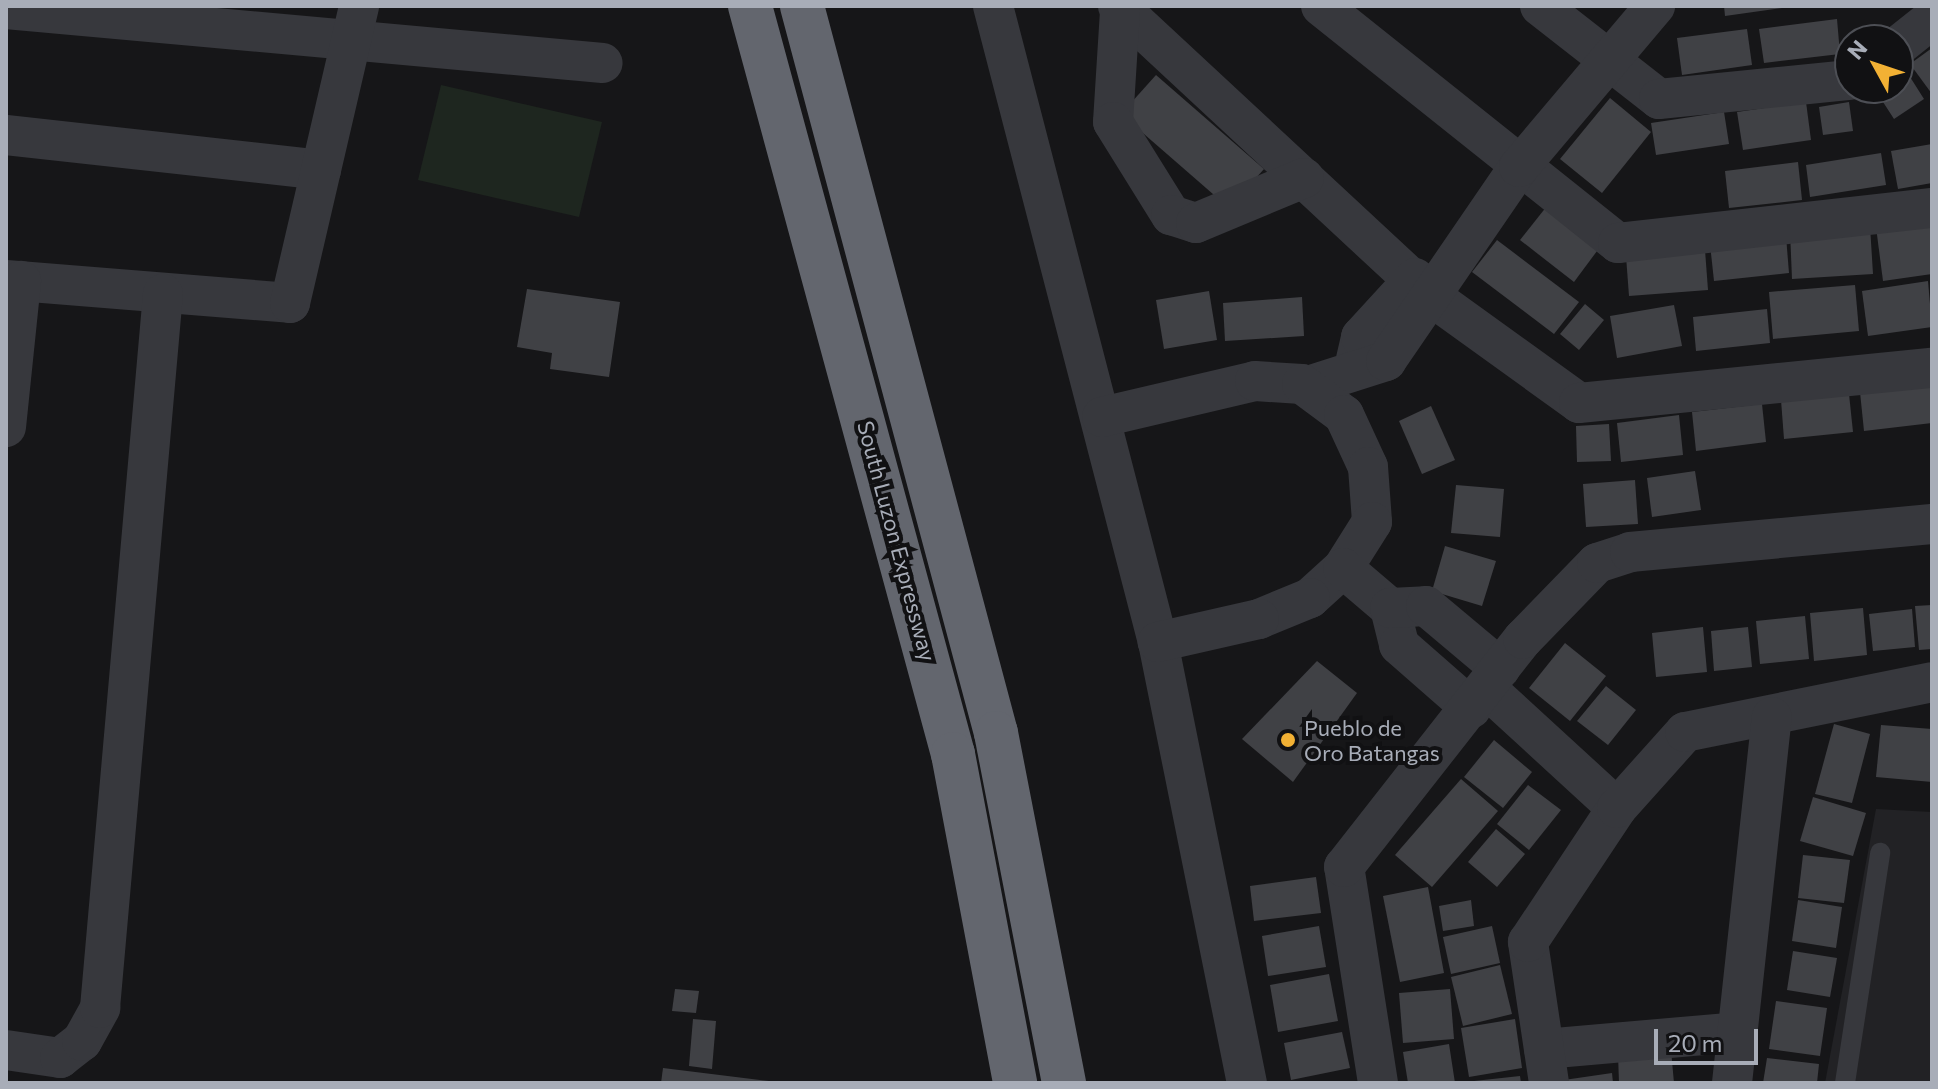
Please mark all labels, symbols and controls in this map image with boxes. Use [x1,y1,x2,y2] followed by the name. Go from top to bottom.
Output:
[1834,24,1914,104] north arrow
[1841,35,1872,65] text: N
[852,418,942,664] street label: South Luzon Expressway
[1304,714,1440,766] place label: Pueblo de Oro Batangas
[1279,731,1297,749] marker: Pueblo de Oro Batangas
[1658,1013,1762,1063] scale bar
[1668,1028,1722,1057] text: 20 m

